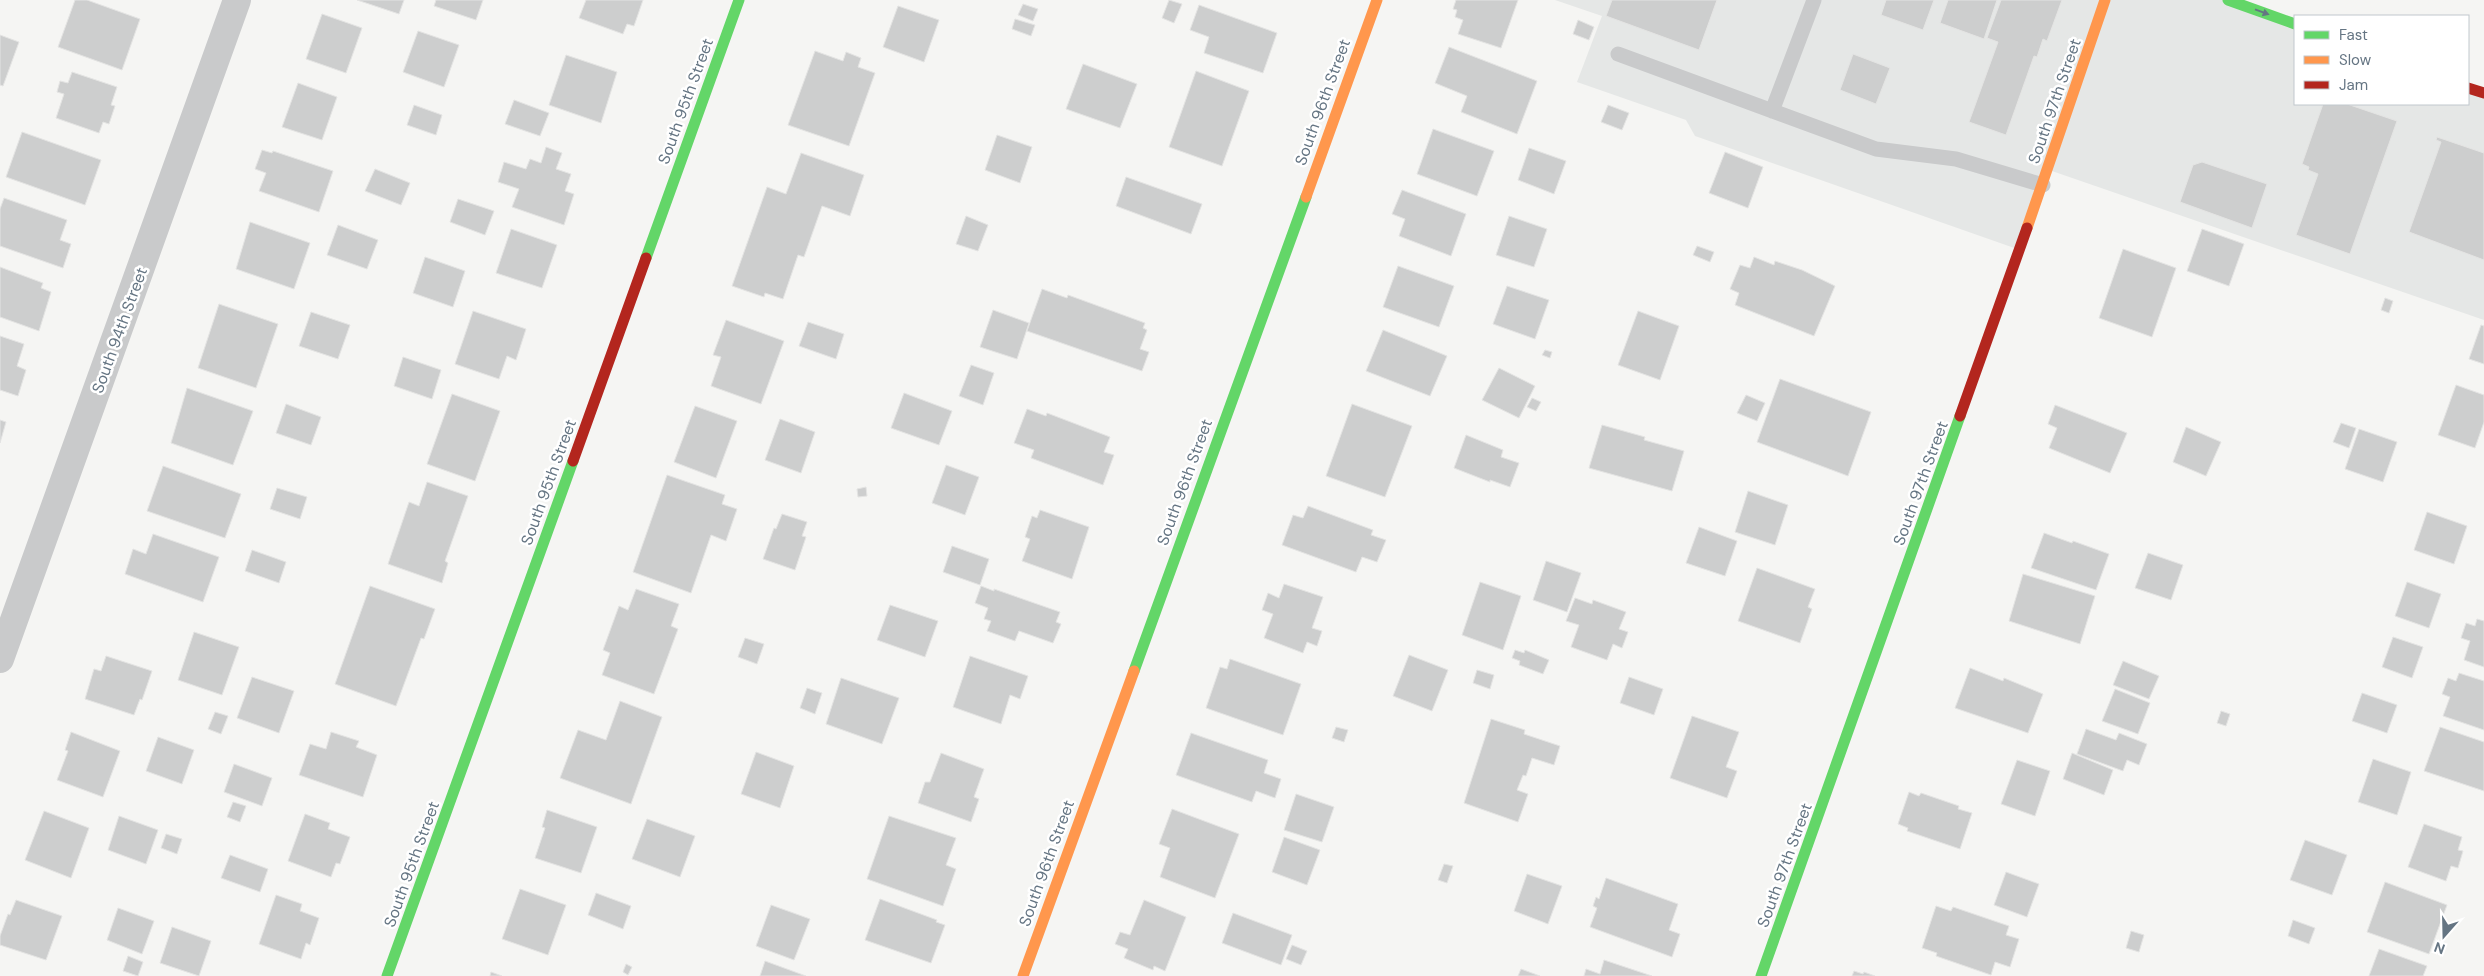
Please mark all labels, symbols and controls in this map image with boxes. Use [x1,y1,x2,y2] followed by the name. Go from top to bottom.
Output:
[2255,8,2270,16] one-way arrow
[2294,15,2469,105] legend
[2339,25,2368,45] text: Fast
[653,35,718,167] street label: South 95th Street
[1290,36,1355,168] street label: South 96th Street
[2023,36,2086,166] street label: South 97th Street
[2339,50,2372,70] text: Slow
[2339,75,2368,95] text: Jam
[87,264,152,396] street label: South 94th Street
[516,416,581,548] street label: South 95th Street
[1152,416,1217,548] street label: South 96th Street
[1888,418,1953,548] street label: South 97th Street
[1014,797,1079,929] street label: South 96th Street
[379,798,444,930] street label: South 95th Street
[1752,800,1817,930] street label: South 97th Street
[2419,911,2469,961] north arrow
[2432,938,2447,958] text: N

